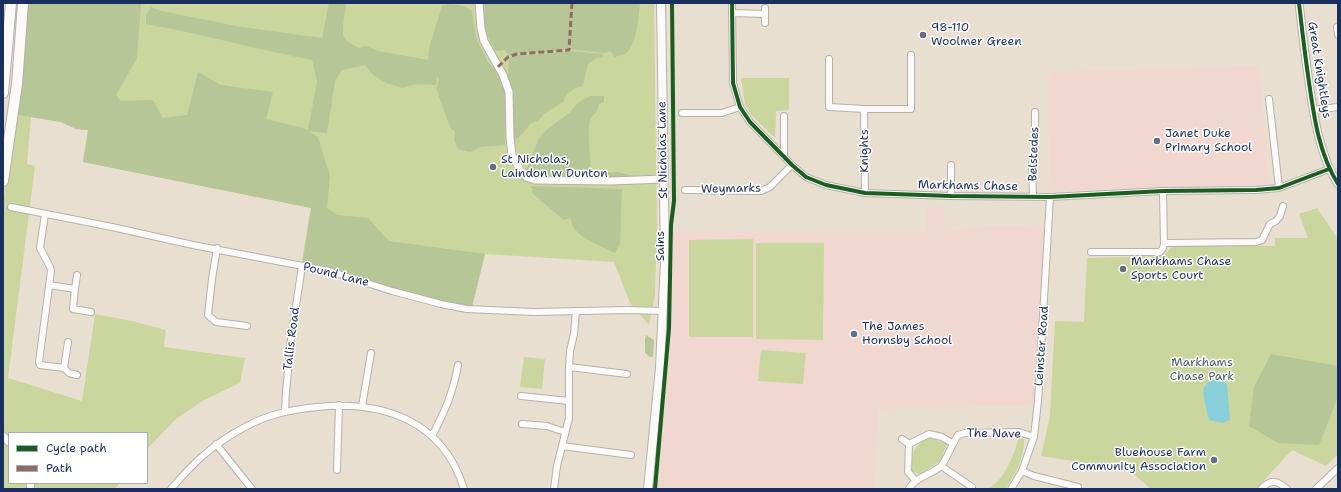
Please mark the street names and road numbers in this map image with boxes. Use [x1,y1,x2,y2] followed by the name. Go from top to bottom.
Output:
[1304,21,1334,119] street label: Great Knightleys
[655,101,671,199] street label: St Nicholas Lane
[1026,126,1042,182] street label: Belstedes
[858,129,872,173] street label: Knights
[918,178,1018,194] street label: Markhams Chase
[701,181,761,197] street label: Weymarks
[654,231,668,261] street label: Sains
[301,260,371,290] street label: Pound Lane
[1032,305,1052,387] street label: Leinster Road
[281,306,303,372] street label: Tallis Road
[967,426,1021,442] street label: The Nave

